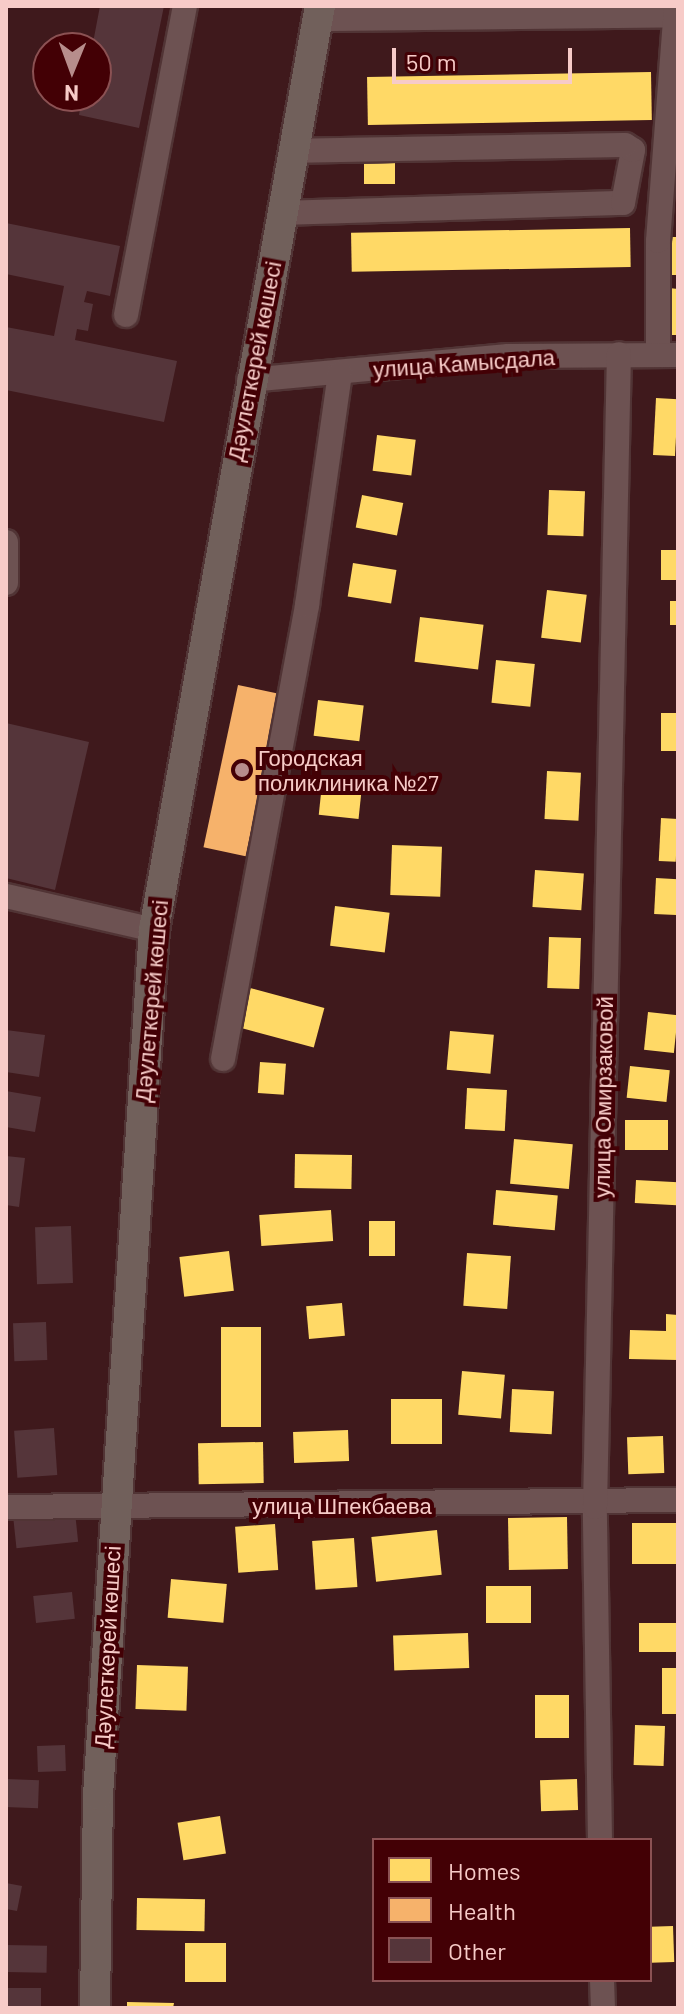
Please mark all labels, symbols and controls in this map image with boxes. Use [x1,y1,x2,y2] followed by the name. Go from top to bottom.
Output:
[32,32,112,112] north arrow
[396,32,576,82] scale bar
[406,47,457,76] text: 50 m
[64,81,79,107] text: N
[222,259,286,463] street label: Дәулеткерей көшесі
[372,343,556,383] street label: улица Камысдала
[258,744,439,796] place label: Городская поликлиника №27
[233,761,251,779] marker: Городская поликлиника №27
[129,899,173,1103] street label: Дәулеткерей көшесі
[588,996,618,1198] street label: улица Омирзаковой
[252,1493,432,1519] street label: улица Шпекбаева
[89,1545,125,1749] street label: Дәулеткерей көшесі
[372,1838,652,1982] legend
[448,1856,521,1885] text: Homes
[448,1896,516,1925] text: Health
[448,1936,506,1965] text: Other

